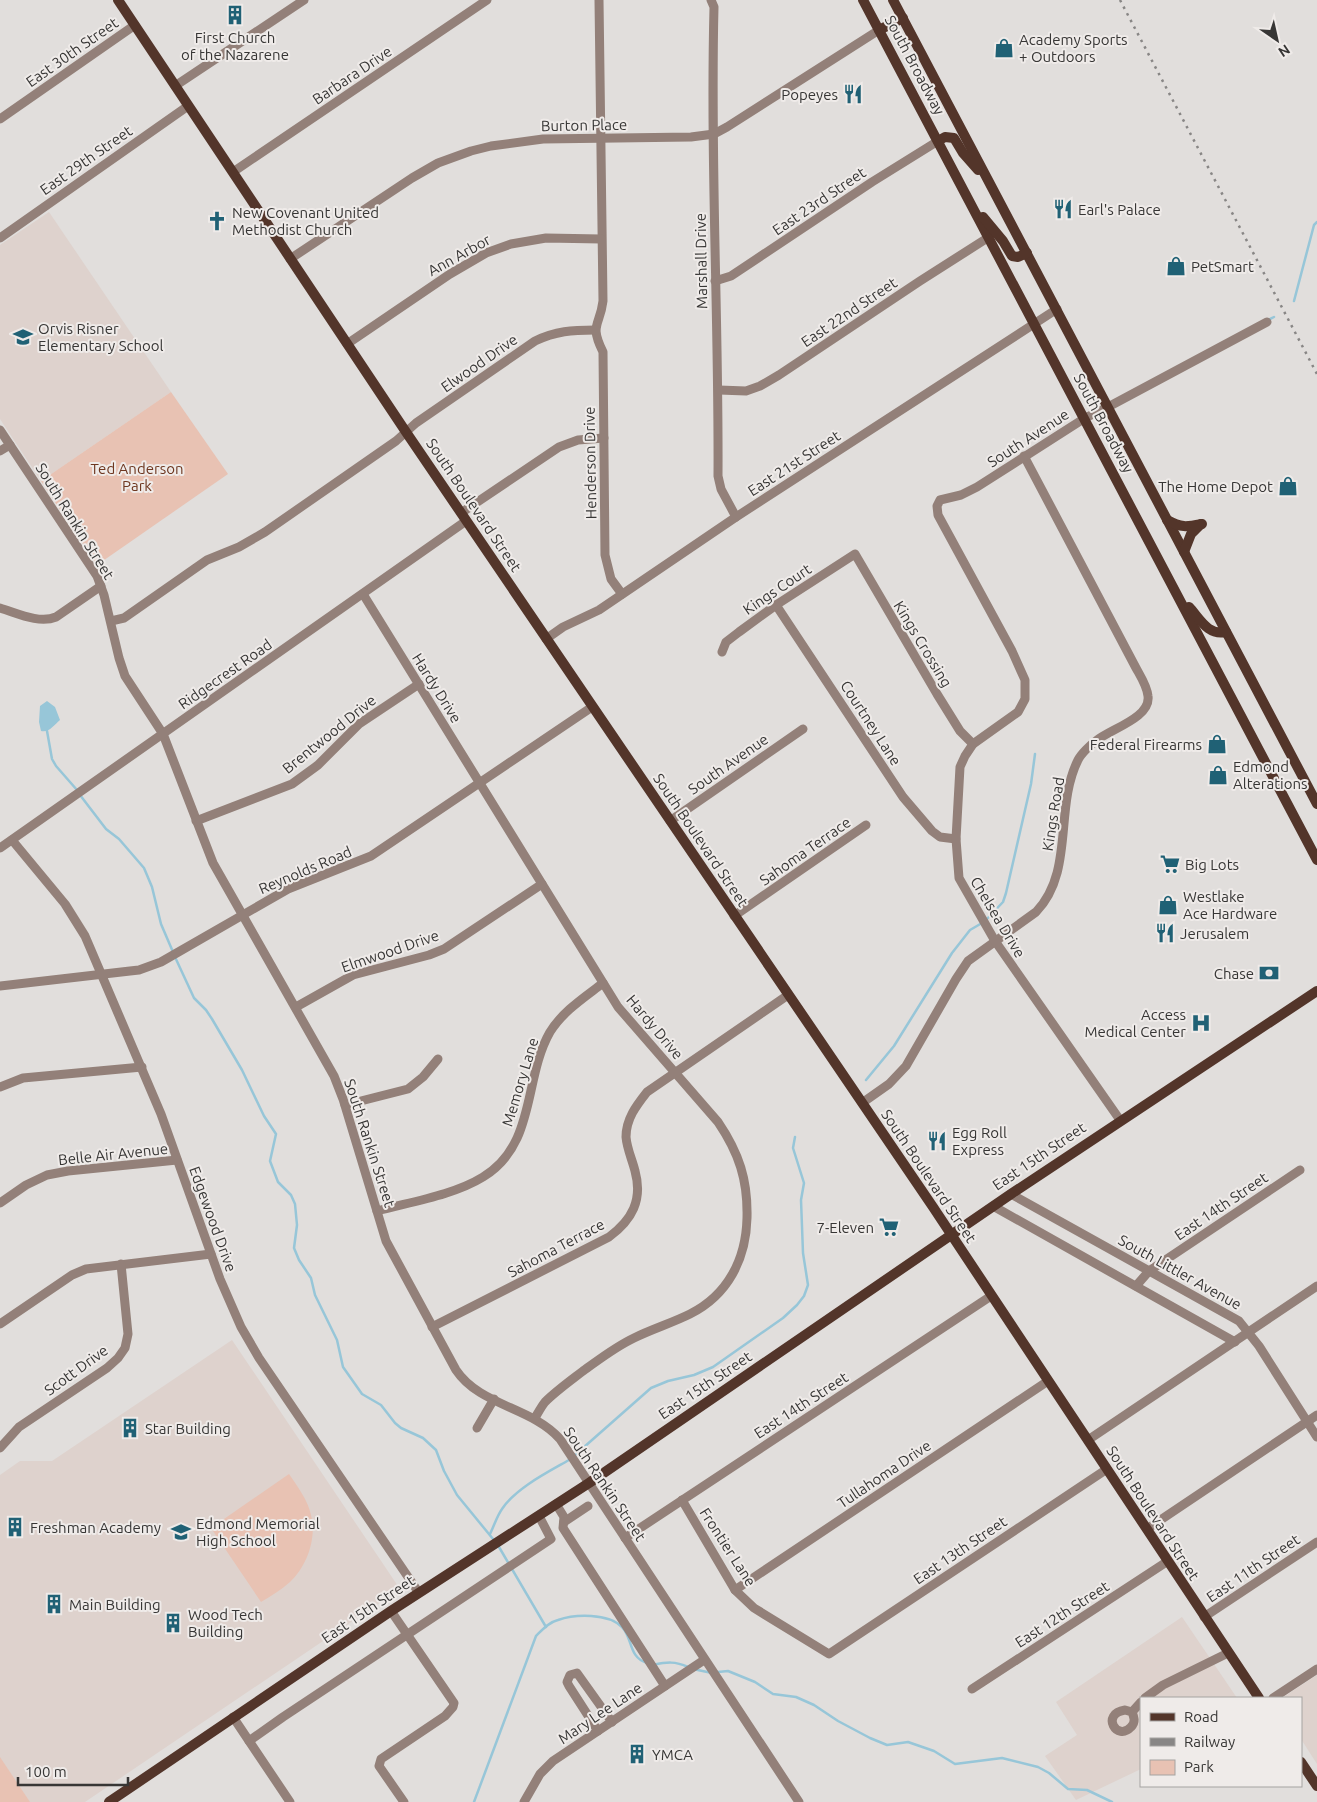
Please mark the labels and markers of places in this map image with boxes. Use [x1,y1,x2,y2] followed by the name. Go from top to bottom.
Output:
[224,4,246,26] building icon: First Church of the Nazarene
[181,29,289,63] place label: First Church of the Nazarene
[1019,31,1128,65] place label: Academy Sports + Outdoors
[993,37,1015,59] shop icon: Academy Sports + Outdoors
[842,83,864,105] restaurant icon: Popeyes
[781,86,838,103] place label: Popeyes
[1052,198,1074,220] restaurant icon: Earl's Palace
[1078,201,1161,218] place label: Earl's Palace
[232,204,379,238] place label: New Covenant United Methodist Church
[206,210,228,232] church icon: New Covenant United Methodist Church
[1165,255,1187,277] shop icon: PetSmart
[1191,258,1254,275] place label: PetSmart
[38,320,164,354] place label: Orvis Risner Elementary School
[12,326,34,348] school or university icon: Orvis Risner Elementary School
[1277,475,1299,497] shop icon: The Home Depot
[1158,478,1273,495] place label: The Home Depot
[1206,733,1228,755] shop icon: Federal Firearms
[1090,736,1202,753] place label: Federal Firearms
[1233,758,1308,792] place label: Edmond Alterations
[1207,764,1229,786] shop icon: Edmond Alterations
[1159,853,1181,875] supermarket icon: Big Lots
[1185,856,1239,873] place label: Big Lots
[1183,888,1277,922] place label: Westlake Ace Hardware
[1157,894,1179,916] shop icon: Westlake Ace Hardware
[1154,922,1176,944] restaurant icon: Jerusalem
[1180,925,1249,942] place label: Jerusalem
[1258,962,1280,984] bank icon: Chase
[1214,965,1254,982] place label: Chase
[1084,1006,1186,1040] place label: Access Medical Center
[1190,1012,1212,1034] hospital icon: Access Medical Center
[952,1124,1007,1158] place label: Egg Roll Express
[926,1130,948,1152] restaurant icon: Egg Roll Express
[878,1216,900,1238] supermarket icon: 7-Eleven
[816,1219,874,1236] place label: 7-Eleven
[119,1417,141,1439] building icon: Star Building
[145,1420,231,1437] place label: Star Building
[196,1515,320,1549] place label: Edmond Memorial High School
[4,1516,26,1538] building icon: Freshman Academy
[30,1519,161,1536] place label: Freshman Academy
[170,1521,192,1543] school or university icon: Edmond Memorial High School
[43,1593,65,1615] building icon: Main Building
[69,1596,161,1613] place label: Main Building
[188,1606,263,1640] place label: Wood Tech Building
[162,1612,184,1634] building icon: Wood Tech Building
[626,1743,648,1765] building icon: YMCA
[652,1746,693,1763] place label: YMCA

